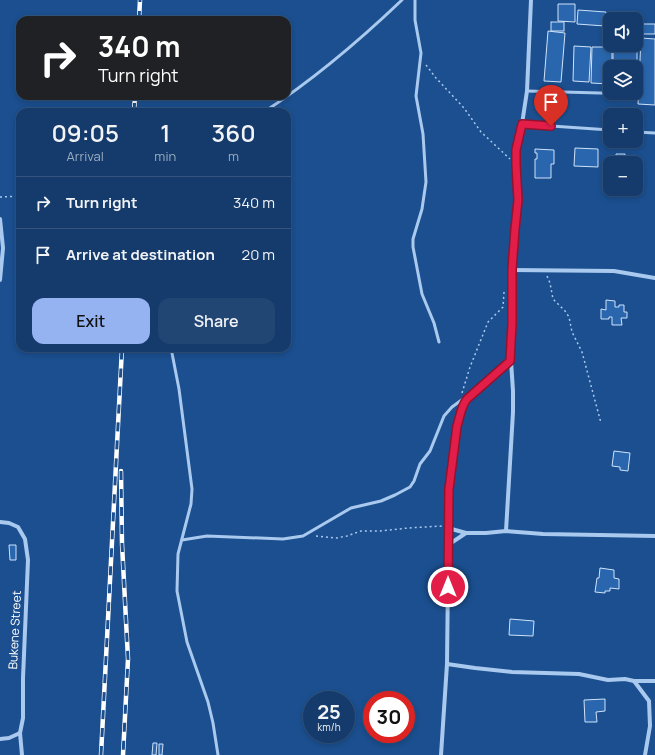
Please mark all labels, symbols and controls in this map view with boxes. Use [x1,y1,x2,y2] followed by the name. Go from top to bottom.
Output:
[603,12,643,196] map controls
[603,12,643,52] button: sound
[98,27,181,65] text: 340 m
[32,32,84,84] icon: right
[603,60,643,100] button: layers
[98,63,179,87] text: Turn right
[534,85,568,126] pin
[540,91,562,113] icon: arrive
[603,108,643,148] button: +
[51,116,119,149] text: 09:05
[160,116,170,149] text: 1
[212,116,256,149] text: 360
[67,147,104,165] text: Arrival
[154,147,176,165] text: min
[228,147,239,165] text: m
[603,156,643,196] button: −
[32,192,54,214] icon: right
[66,192,137,213] text: Turn right
[233,192,275,213] text: 340 m
[32,244,54,266] icon: arrive
[66,244,215,265] text: Arrive at destination
[242,244,275,265] text: 20 m
[32,298,150,344] button: Exit
[158,298,275,344] button: Share
[427,566,469,608] position arrow
[4,590,25,670] street label: Bukene Street
[363,691,415,743] speed limit sign: 30
[317,698,341,725] text: 25
[317,720,341,734] text: km/h

